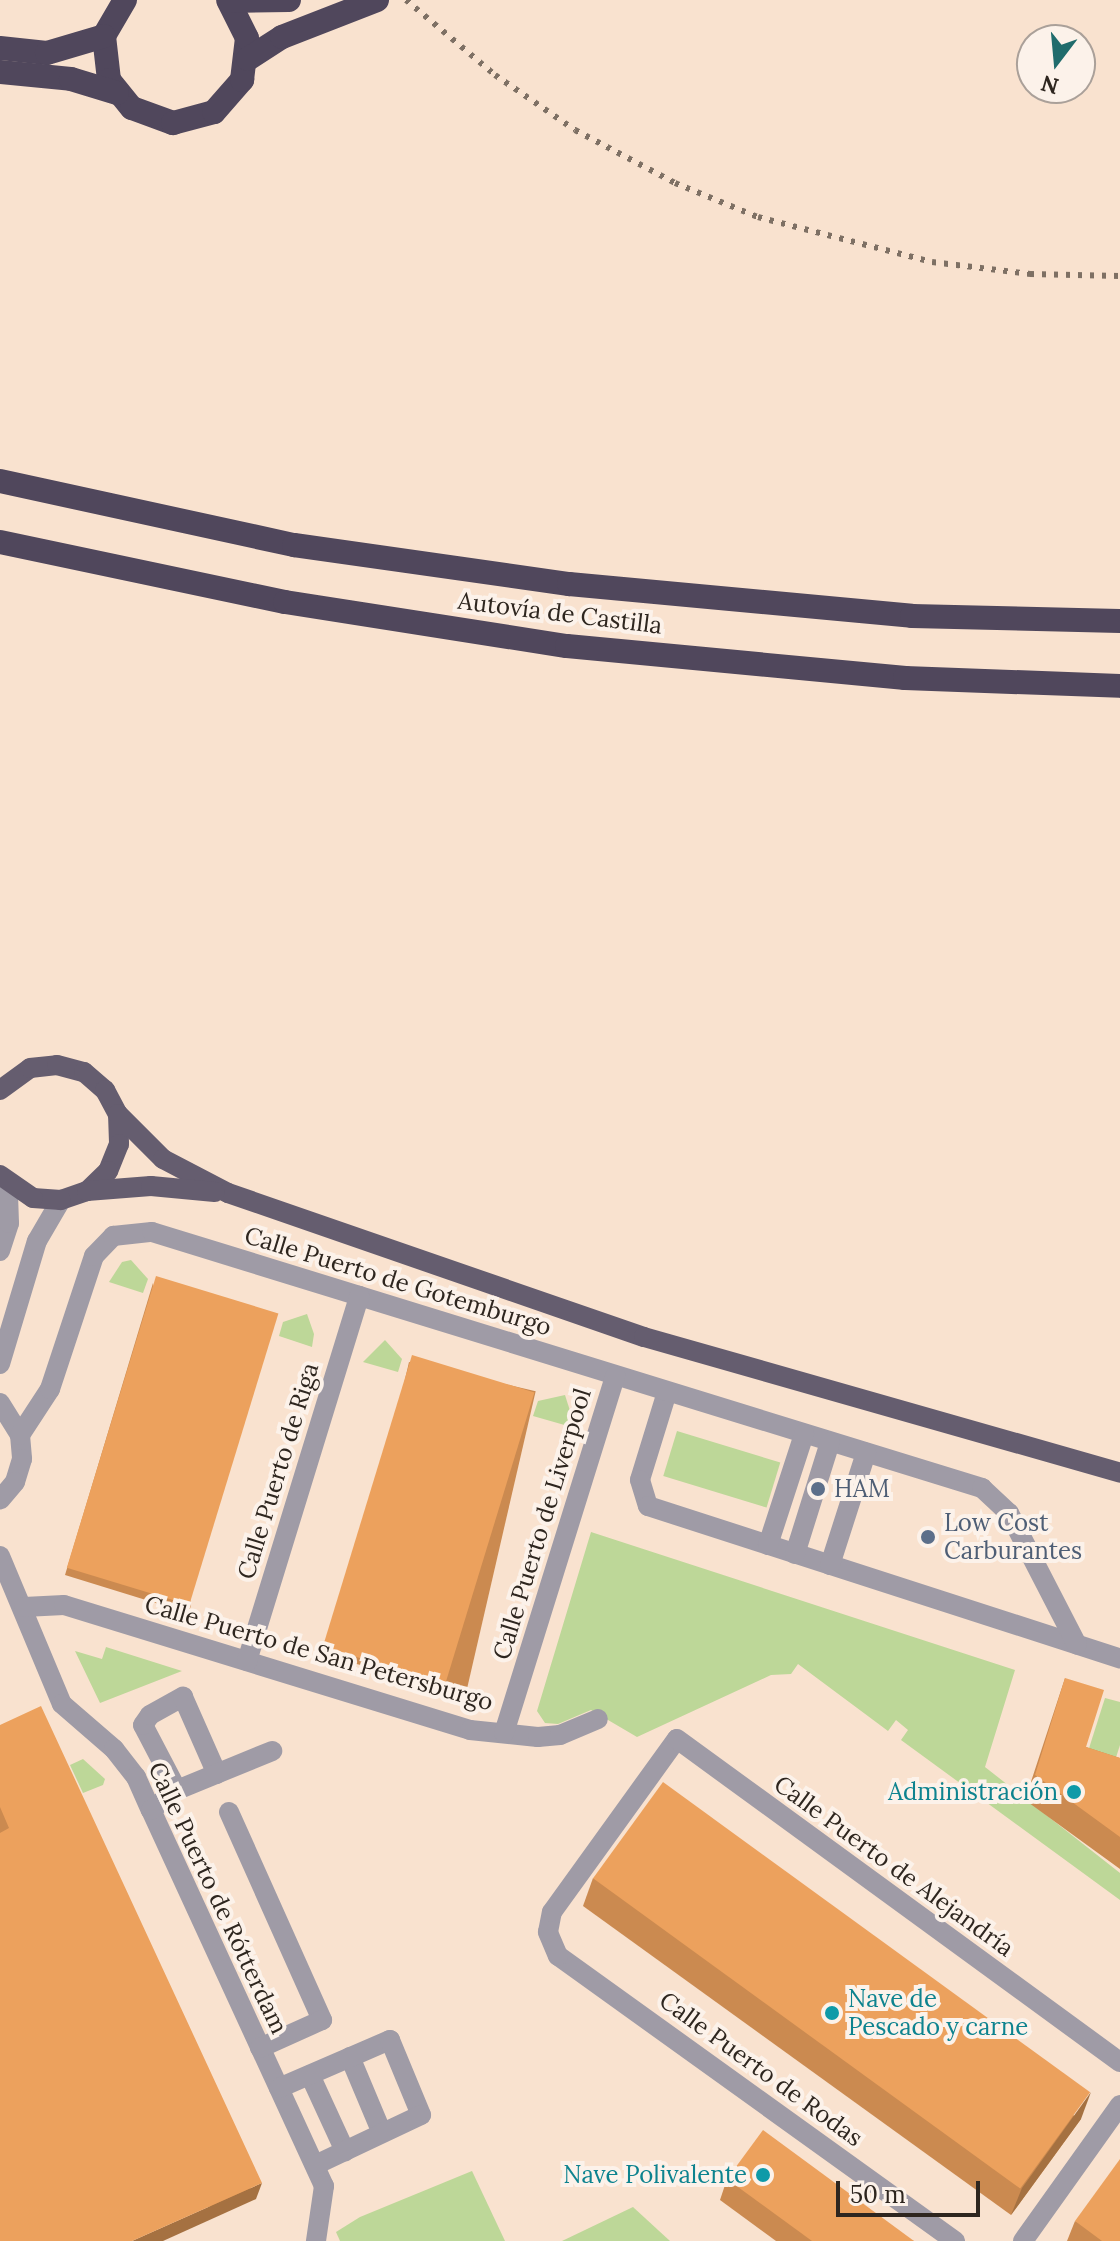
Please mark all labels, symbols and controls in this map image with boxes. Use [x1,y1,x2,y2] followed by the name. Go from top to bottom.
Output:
[1016,24,1096,104] north arrow
[1038,69,1062,101] text: N
[456,586,664,640] street label: Autovía de Castilla
[241,1221,555,1341] street label: Calle Puerto de Gotemburgo
[231,1359,325,1583] street label: Calle Puerto de Riga
[487,1385,597,1663] street label: Calle Puerto de Liverpool
[834,1475,890,1503] place label: HAM
[809,1480,827,1498] marker: HAM
[944,1509,1082,1565] place label: Low Cost Carburantes
[919,1528,937,1546] marker: Low Cost Carburantes
[142,1589,496,1717] street label: Calle Puerto de San Petersburgo
[142,1758,294,2038] street label: Calle Puerto de Rótterdam
[769,1769,1019,1963] street label: Calle Puerto de Alejandría
[888,1778,1058,1806] place label: Administración
[1065,1783,1083,1801] marker: Administración
[848,1985,1028,2041] place label: Nave de Pescado y carne
[654,1986,868,2152] street label: Calle Puerto de Rodas
[823,2004,841,2022] marker: Nave de Pescado y carne
[563,2161,747,2189] place label: Nave Polivalente
[840,2165,984,2215] scale bar
[754,2166,772,2184] marker: Nave Polivalente
[850,2179,906,2210] text: 50 m

